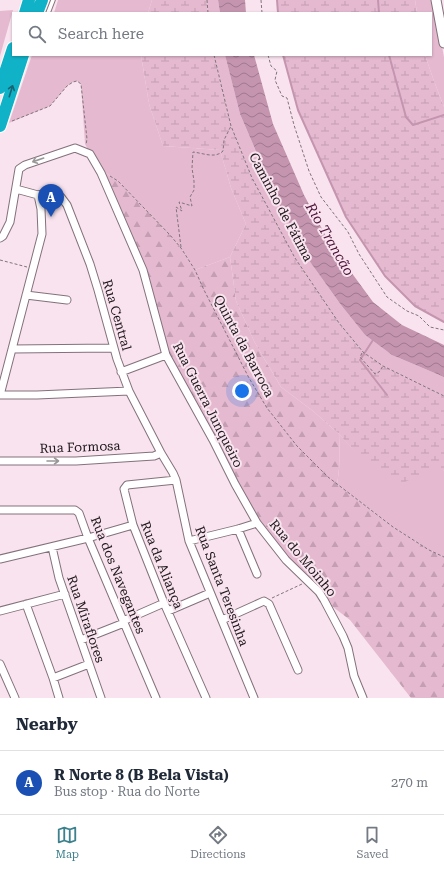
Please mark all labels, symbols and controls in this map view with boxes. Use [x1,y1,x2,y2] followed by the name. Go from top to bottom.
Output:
[12,12,432,56] search box
[26,23,48,45] icon: search
[58,25,144,43] text: Search here
[8,84,15,97] one-way arrow
[246,150,316,264] street label: Caminho de Fátima
[33,157,45,165] one-way arrow
[38,184,64,217] pin: A
[302,199,357,278] water label: Rio Trancão
[100,278,134,352] street label: Rua Central
[211,292,277,400] street label: Quinta da Barroca
[170,340,246,470] street label: Rua Guerra Junqueiro
[232,381,252,401] your location
[39,438,121,456] street label: Rua Formosa
[46,457,59,465] one-way arrow
[88,514,148,636] street label: Rua dos Navegantes
[266,516,340,600] street label: Rua do Moinho
[138,519,186,611] street label: Rua da Aliança
[192,524,252,648] street label: Rua Santa Teresinha
[64,573,108,665] street label: Rua Miraflores
[16,714,78,734] text: Nearby
[54,766,229,784] text: R Norte 8 (B Bela Vista)
[24,775,34,790] text: A
[391,775,428,790] text: 270 m
[54,784,200,799] text: Bus stop · Rua do Norte
[56,824,79,861] tab: Map
[190,824,245,861] tab: Directions
[357,824,388,861] tab: Saved

